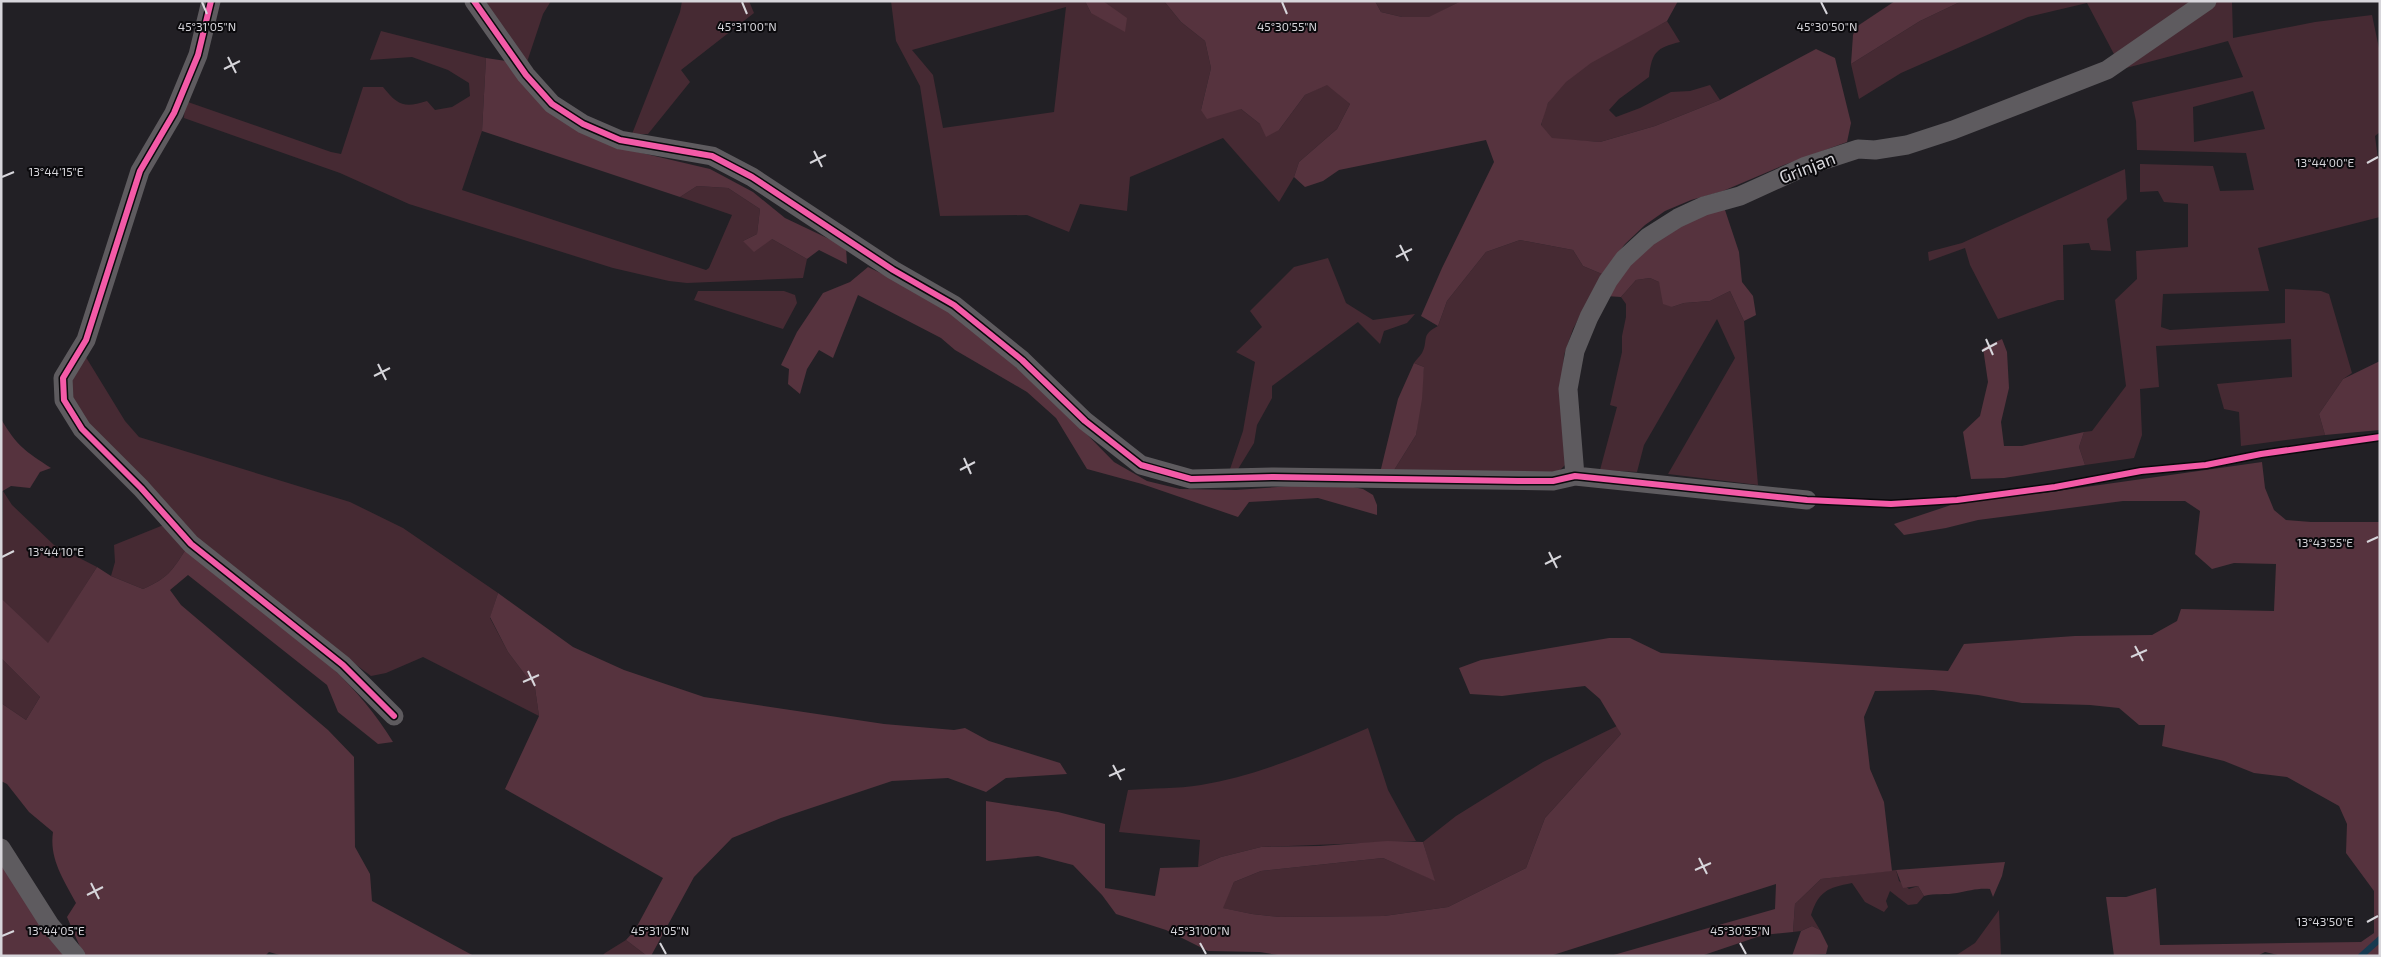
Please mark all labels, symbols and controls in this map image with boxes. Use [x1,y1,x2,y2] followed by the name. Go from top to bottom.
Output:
[178,19,236,33] text: 45°31'05"N
[717,19,777,33] text: 45°31'00"N
[1257,19,1317,33] text: 45°30'55"N
[1797,19,1857,33] text: 45°30'50"N
[1776,146,1838,188] street label: Grinjan
[2296,155,2355,169] text: 13°44'00"E
[28,164,84,178] text: 13°44'15"E
[2297,535,2353,549] text: 13°43'55"E
[28,544,84,558] text: 13°44'10"E
[2297,914,2354,928] text: 13°43'50"E
[27,923,85,937] text: 13°44'05"E
[631,923,689,937] text: 45°31'05"N
[1170,923,1230,937] text: 45°31'00"N
[1710,923,1770,937] text: 45°30'55"N

